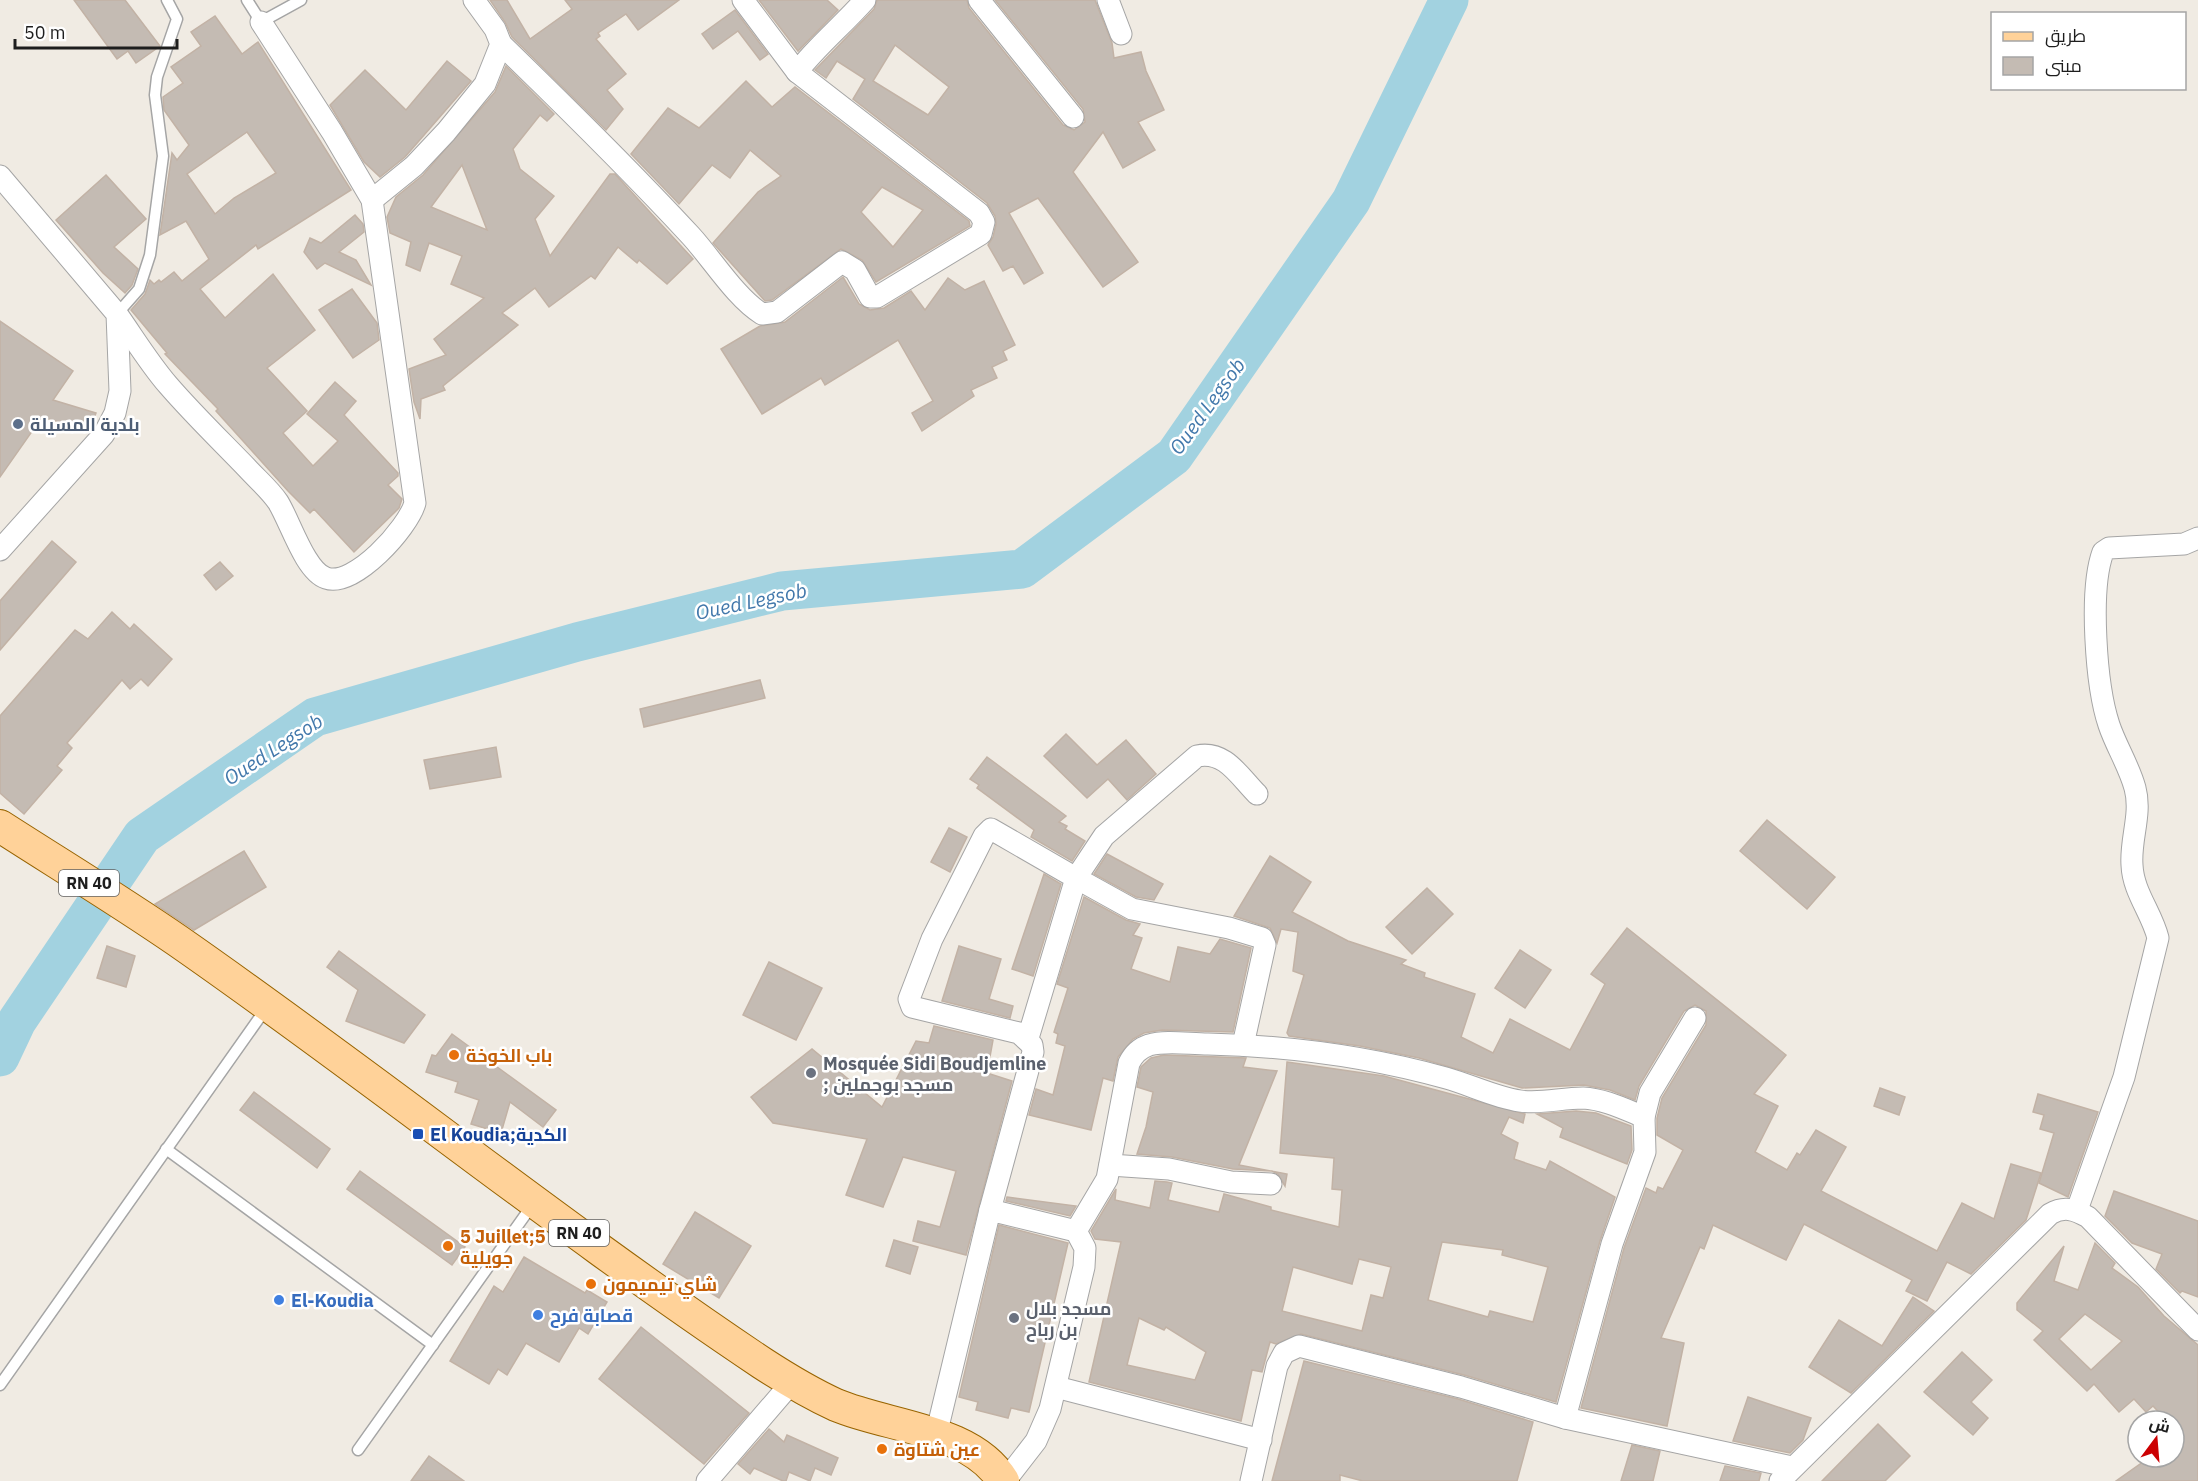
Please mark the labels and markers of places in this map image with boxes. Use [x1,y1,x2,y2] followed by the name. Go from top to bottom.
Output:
[30,413,140,436] place label: بلدية المسيلة
[11,417,25,431] marker: بلدية المسيلة
[466,1044,552,1067] place label: باب الخوخة
[447,1048,461,1062] marker: باب الخوخة
[823,1052,1046,1096] place label: Mosquée Sidi Boudjemline ; مسجد بوجملين
[804,1066,818,1080] marker: Mosquée Sidi Boudjemline ; مسجد بوجملين
[430,1123,567,1146] place label: El Koudia;الكدية
[411,1127,425,1141] marker: El Koudia;الكدية
[460,1225,546,1269] place label: 5 Juillet;5 جويلية
[441,1239,455,1253] marker: 5 Juillet;5 جويلية
[603,1273,717,1299] place label: شاي تيميمون
[584,1277,598,1291] marker: شاي تيميمون
[291,1289,374,1312] place label: El-Koudia
[272,1293,286,1307] marker: El-Koudia
[1026,1297,1112,1342] place label: مسجد بلال بن رباح
[550,1304,633,1328] place label: قصابة فرح
[531,1308,545,1322] marker: قصابة فرح
[1007,1311,1021,1325] marker: مسجد بلال بن رباح
[894,1438,980,1461] place label: عين شتاوة
[875,1442,889,1456] marker: عين شتاوة

